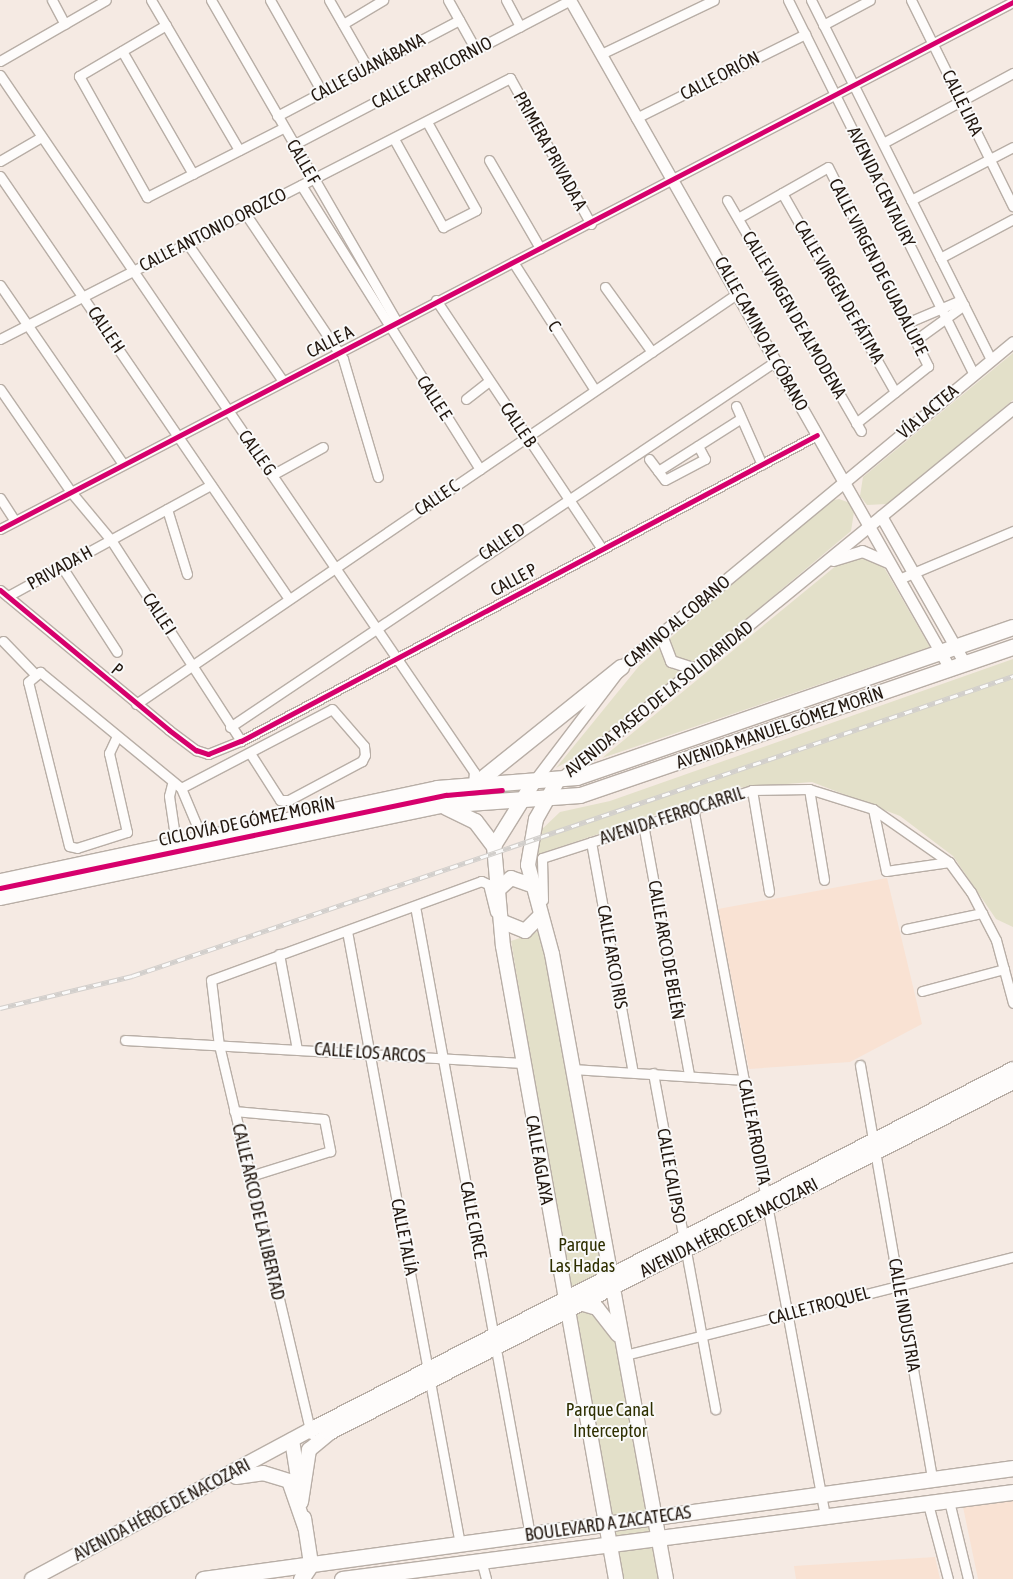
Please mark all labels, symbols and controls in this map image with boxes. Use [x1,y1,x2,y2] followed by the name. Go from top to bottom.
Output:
[307,29,429,107] street label: CALLE GUANÁBANA
[368,32,496,114] street label: CALLE CAPRICORNIO
[677,47,763,105] street label: CALLE ORIÓN
[937,67,987,139] street label: CALLE LIRA
[508,88,592,214] street label: PRIMERA PRIVADA A
[842,123,920,251] street label: AVENIDA CENTAURY
[282,136,324,188] street label: CALLE F
[824,175,932,359] street label: CALLE VIRGEN DE GUADALUPE
[136,183,290,277] street label: CALLE ANTONIO OROZCO
[789,216,889,368] street label: CALLE VIRGEN DE FÁTIMA
[737,228,851,402] street label: CALLE VIRGEN DE ALMODENA
[710,253,812,415] street label: CALLE CAMINO AL CÓBANO
[83,303,129,357] street label: CALLE H
[543,317,565,335] street label: C
[303,321,357,363] street label: CALLE A
[412,372,456,424] street label: CALLE E
[893,380,963,444] street label: VÍA LACTEA
[495,398,541,452] street label: CALLE B
[234,426,280,480] street label: CALLE G
[411,475,463,521] street label: CALLE C
[475,519,529,565] street label: CALLE D
[23,541,97,595] street label: PRIVADA H
[487,559,541,601] street label: CALLE P
[619,571,735,673] street label: CAMINO AL COBANO
[138,589,180,639] street label: CALLE I
[560,616,758,782] street label: AVENIDA PASEO DE LA SOLIDARIDAD
[107,659,127,681] street label: P
[673,682,887,774] street label: AVENIDA MANUEL GÓMEZ MORÍN
[597,782,747,850] street label: AVENIDA FERROCARRIL
[157,793,337,851] street label: CICLOVÍA DE GÓMEZ MORÍN
[643,879,689,1021] street label: CALLE ARCO DE BELÉN
[592,903,632,1011] street label: CALLE ARCO IRIS
[314,1038,426,1068] street label: CALLE LOS ARCOS
[733,1077,775,1187] street label: CALLE AFRODITA
[521,1114,557,1206] street label: CALLE AGLAYA
[227,1122,289,1302] street label: CALLE ARCO DE LA LIBERTAD
[652,1127,690,1225] street label: CALLE CALIPSO
[636,1174,822,1282] street label: AVENIDA HÉROE DE NACOZARI
[455,1180,491,1260] street label: CALLE CIRCE
[386,1197,422,1277] street label: CALLE TALÍA
[549,1235,615,1278] park label: Parque Las Hadas
[883,1257,925,1373] street label: CALLE INDUSTRIA
[766,1282,872,1330] street label: CALLE TROQUEL
[566,1400,654,1442] park label: Parque Canal Interceptor
[70,1454,254,1566] street label: AVENIDA HÉROE DE NACOZARI
[524,1502,692,1546] street label: BOULEVARD A ZACATECAS

